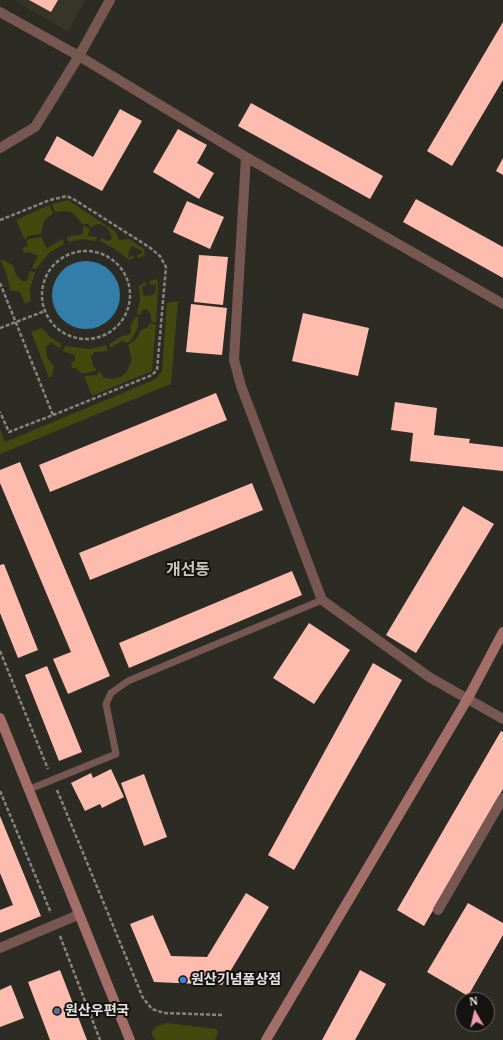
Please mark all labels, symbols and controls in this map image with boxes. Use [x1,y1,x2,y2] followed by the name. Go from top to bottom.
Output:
[166,560,210,580] district label: 개선동
[191,972,281,988] place label: 원산기념품상점
[178,975,188,985] marker: 원산기념품상점
[455,992,495,1032] north arrow
[468,994,479,1009] text: N
[65,1003,129,1019] place label: 원산우편국
[52,1006,62,1016] marker: 원산우편국

